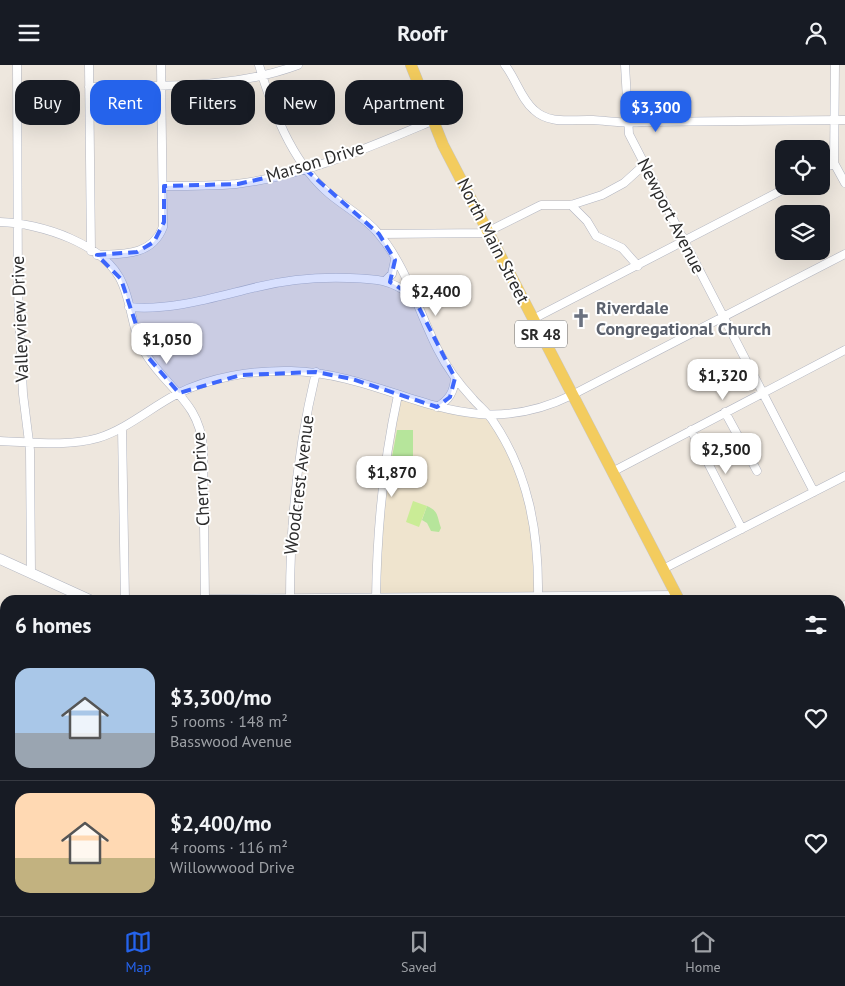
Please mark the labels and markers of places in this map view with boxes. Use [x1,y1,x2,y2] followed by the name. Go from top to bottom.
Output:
[615,91,697,133] pin: $3,300
[395,275,477,317] pin: $2,400
[596,296,771,340] place label: Riverdale Congregational Church
[570,307,592,329] church icon: Riverdale Congregational Church
[126,323,208,365] pin: $1,050
[682,359,764,401] pin: $1,320
[685,433,767,475] pin: $2,500
[351,455,433,498] pin: $1,870

